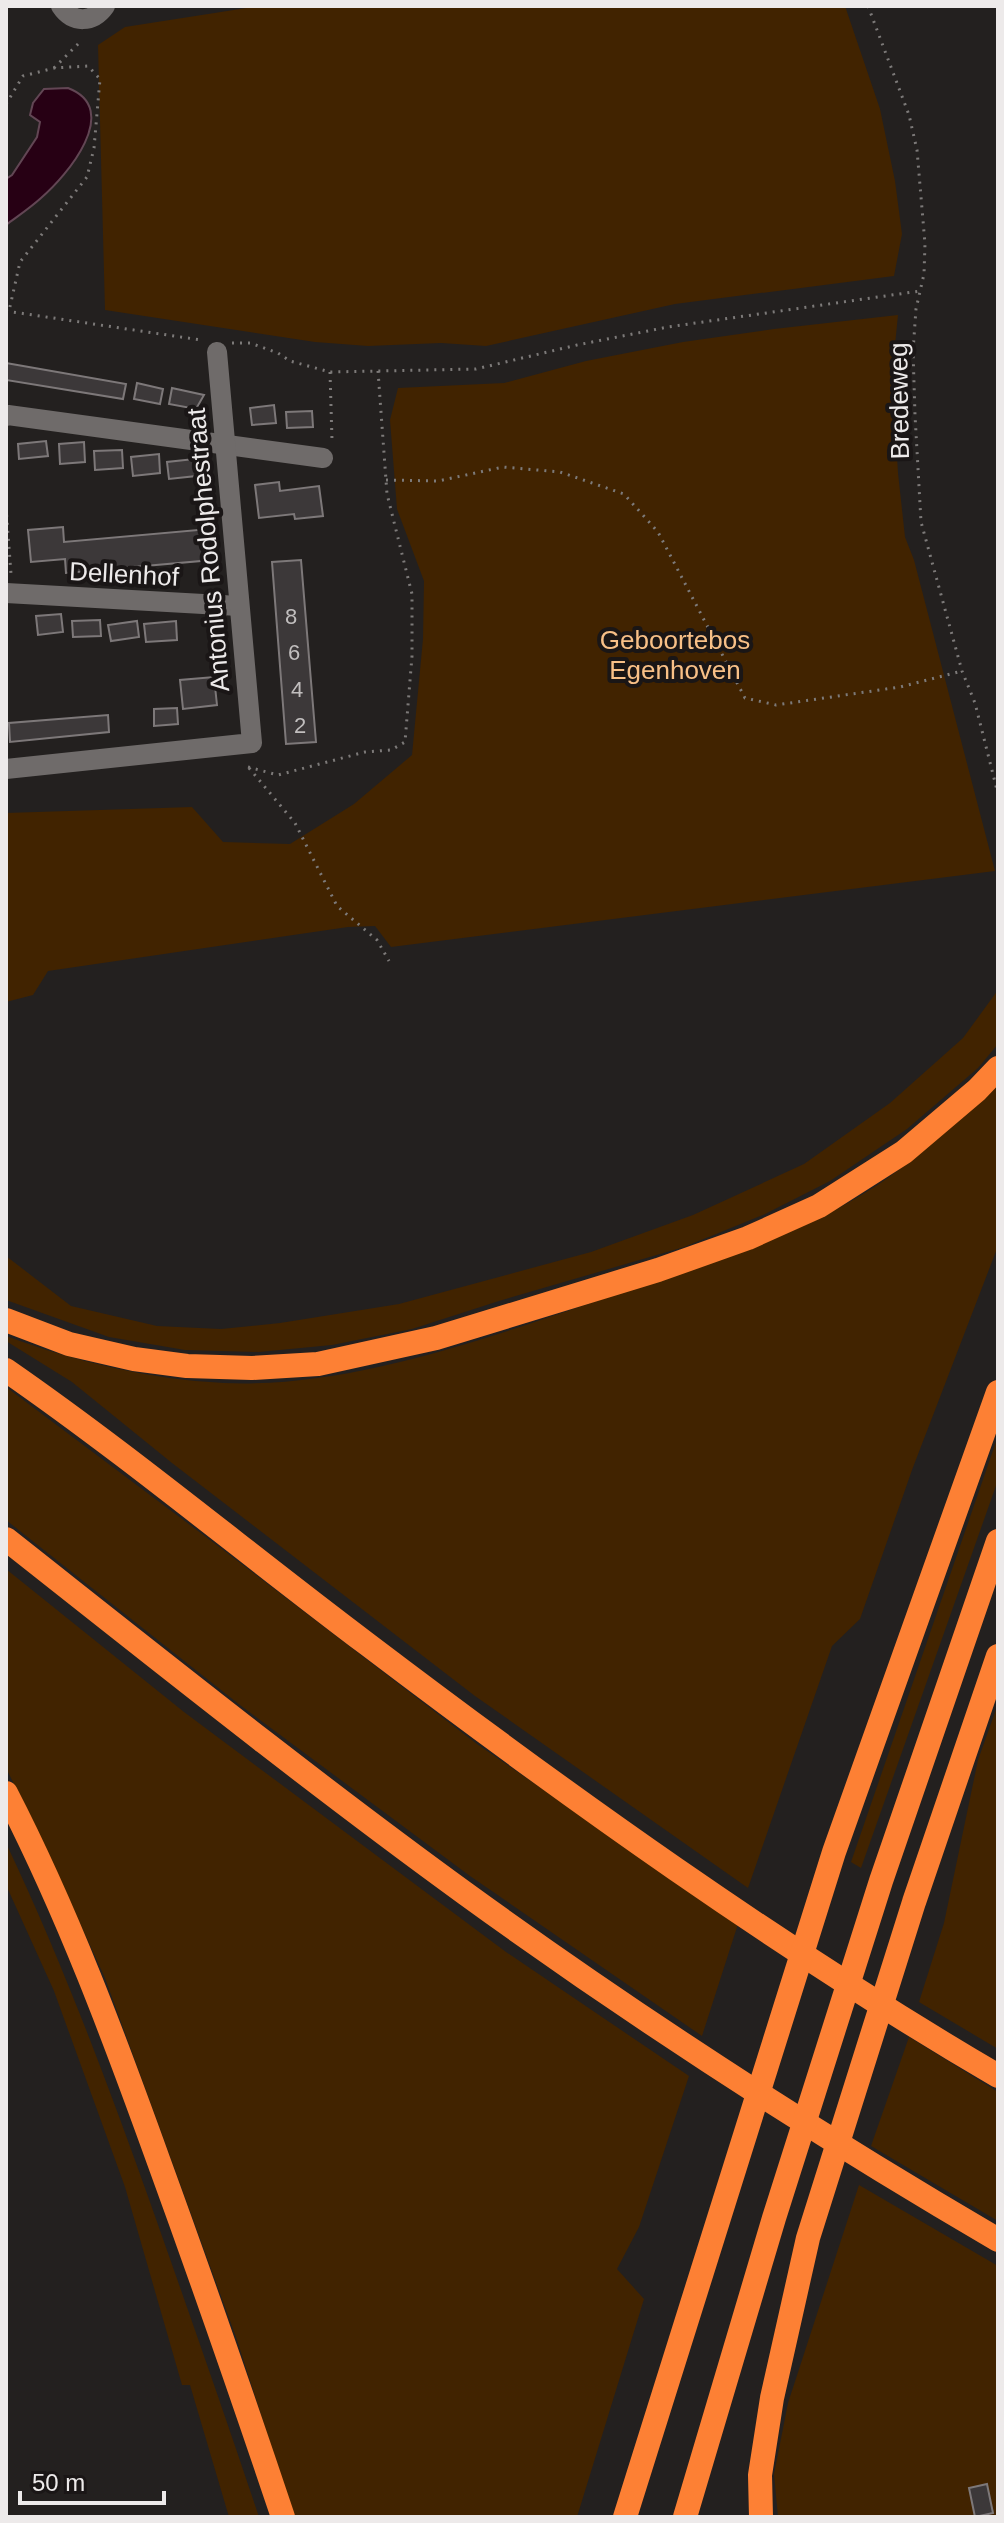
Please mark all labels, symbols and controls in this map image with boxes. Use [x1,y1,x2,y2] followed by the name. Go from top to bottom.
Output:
[883,342,915,460] street label: Bredeweg
[181,406,235,693] street label: Antonius Rodolphestraat
[68,556,180,592] street label: Dellenhof
[285,604,297,629] house number: 8
[600,625,750,685] park label: Geboortebos Egenhoven
[288,640,300,665] house number: 6
[291,677,303,702] house number: 4
[294,713,306,738] house number: 2
[20,2455,164,2505] scale bar
[32,2469,85,2496] text: 50 m

